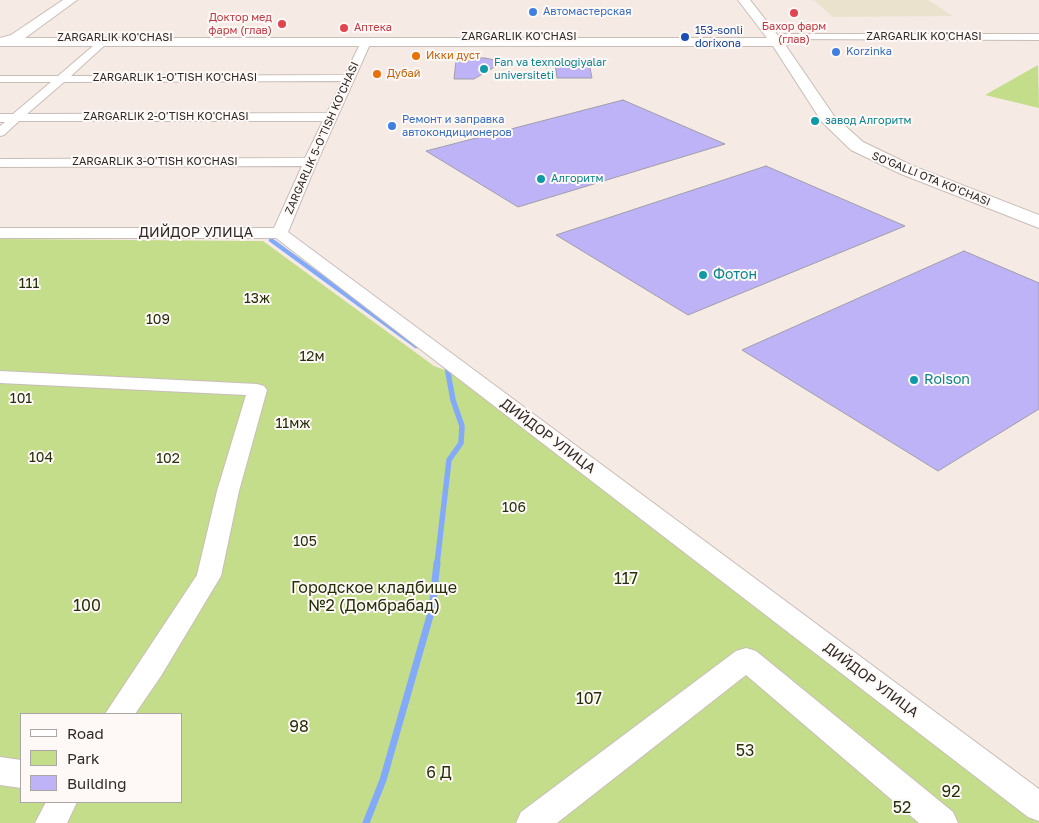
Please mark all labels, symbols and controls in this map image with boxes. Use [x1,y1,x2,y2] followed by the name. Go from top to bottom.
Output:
[543,5,632,19] place label: Автомастерская
[527,6,539,18] marker: Автомастерская
[788,7,800,19] marker: Бахор фарм (глав)
[208,11,272,37] place label: Доктор мед фарм (глав)
[276,18,288,30] marker: Доктор мед фарм (глав)
[762,20,826,46] place label: Бахор фарм (глав)
[354,21,392,35] place label: Аптека
[338,22,350,34] marker: Аптека
[695,24,743,50] place label: 153-sonli dorixona
[461,30,577,44] street label: ZARGARLIK KO'CHASI
[866,30,982,44] street label: ZARGARLIK KO'CHASI
[57,31,173,45] street label: ZARGARLIK KO'CHASI
[679,31,691,43] marker: 153-sonli dorixona
[846,45,892,59] place label: Korzinka
[830,46,842,58] marker: Korzinka
[426,49,480,63] place label: Икки дуст
[410,50,422,62] marker: Икки дуст
[494,56,607,82] place label: Fan va texnologiyalar universiteti
[282,60,362,216] street label: ZARGARLIK 5-O'TISH KO'CHASI
[478,63,490,75] marker: Fan va texnologiyalar universiteti
[387,67,420,81] place label: Дубай
[371,68,383,80] marker: Дубай
[93,71,257,85] street label: ZARGARLIK 1-O'TISH KO'CHASI
[83,110,249,124] street label: ZARGARLIK 2-O'TISH KO'CHASI
[402,113,512,139] place label: Ремонт и заправка автокондиционеров
[825,114,911,128] place label: завод Алгоритм
[809,115,821,127] marker: завод Алгоритм
[386,120,398,132] marker: Ремонт и заправка автокондиционеров
[870,149,992,209] street label: SO'GALLI OTA KO'CHASI
[72,155,238,169] street label: ZARGARLIK 3-O'TISH KO'CHASI
[551,172,603,186] place label: Алгоритм
[535,173,547,185] marker: Алгоритм
[139,225,253,241] street label: ДИЙДОР УЛИЦА
[713,267,757,283] place label: Фотон
[697,269,709,281] marker: Фотон
[19,276,39,292] park label: 111
[244,291,270,307] park label: 13ж
[146,312,170,328] park label: 109
[300,349,324,365] park label: 12м
[924,372,970,388] place label: Roison
[908,374,920,386] marker: Roison
[10,391,32,407] park label: 101
[497,395,599,477] street label: ДИЙДОР УЛИЦА
[276,416,310,432] park label: 11мж
[29,450,53,466] park label: 104
[156,451,180,467] park label: 102
[502,500,526,516] park label: 106
[293,534,317,550] park label: 105
[614,569,638,589] park label: 117
[291,578,457,616] park label: Городское кладбище №2 (Домбрабад)
[73,596,101,616] park label: 100
[820,639,922,721] street label: ДИЙДОР УЛИЦА
[576,689,602,709] park label: 107
[20,713,182,803] legend
[289,717,309,737] park label: 98
[67,724,104,742] text: Road
[736,741,754,761] park label: 53
[67,749,99,767] text: Park
[426,763,452,783] park label: 6 Д
[67,774,127,792] text: Building
[942,782,960,802] park label: 92
[893,798,911,818] park label: 52

